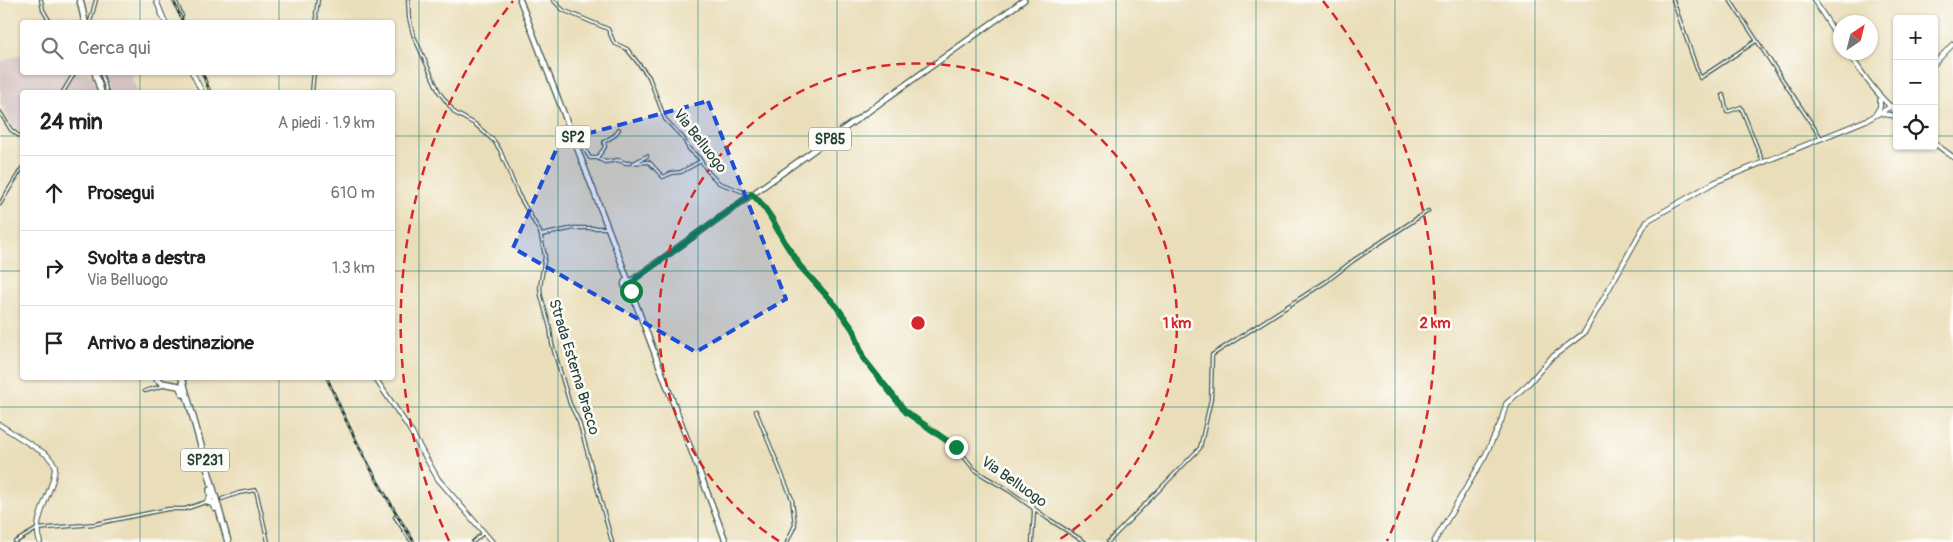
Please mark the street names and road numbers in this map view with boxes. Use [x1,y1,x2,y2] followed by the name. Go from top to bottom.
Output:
[669,105,731,177] street label: Via Belluogo
[556,125,590,148] road number: SP2
[809,128,851,150] road number: SP85
[544,297,604,437] street label: Strada Esterna Bracco
[181,448,229,472] road number: SP231
[977,452,1051,512] street label: Via Belluogo

